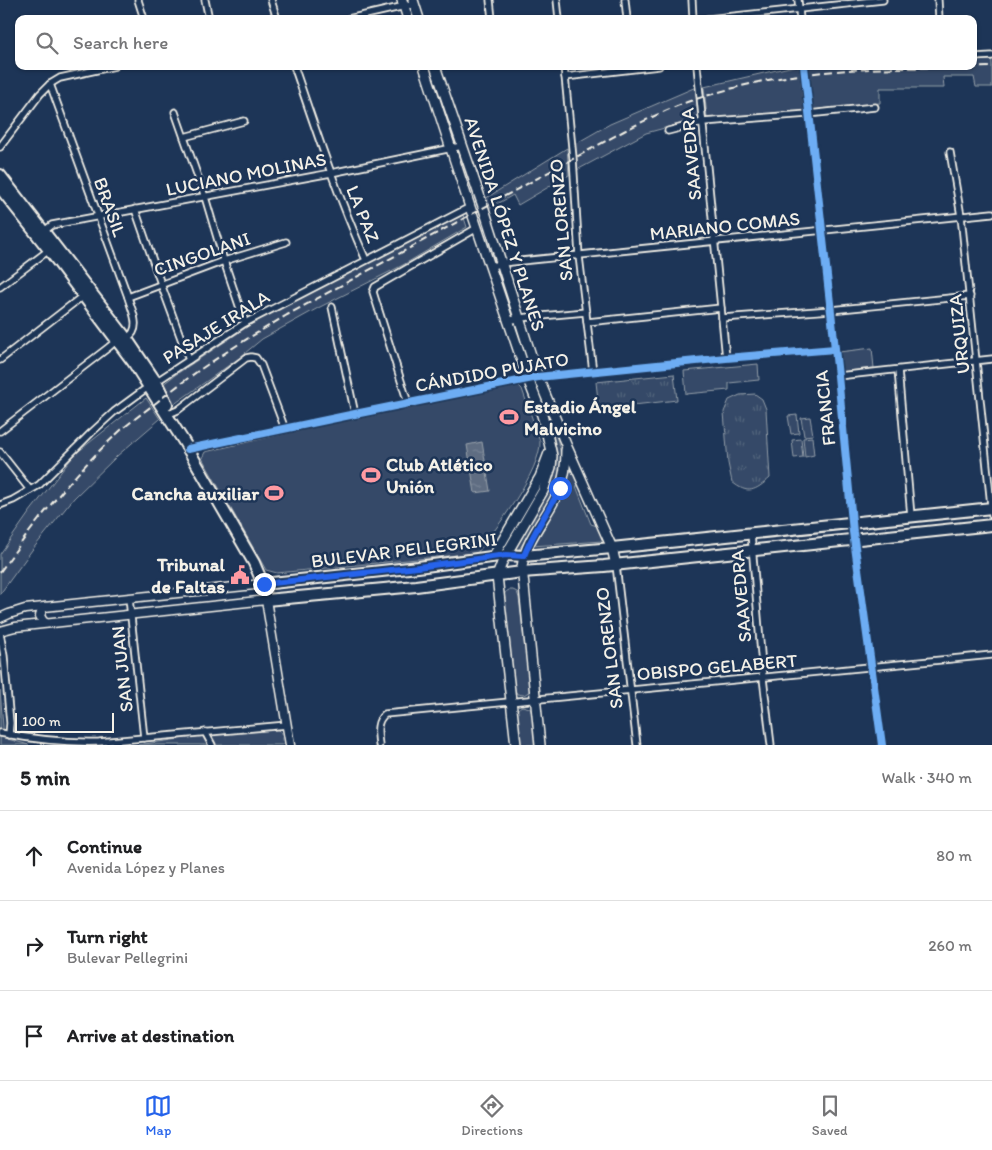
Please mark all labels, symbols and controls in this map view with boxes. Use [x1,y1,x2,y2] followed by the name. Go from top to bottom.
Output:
[15,15,977,70] search box
[33,29,61,57] icon: search
[73,31,168,54] text: Search here
[675,107,707,201] street label: SAAVEDRA
[459,114,551,334] street label: AVENIDA LÓPEZ Y PLANES
[164,147,328,201] street label: LUCIANO MOLINAS
[544,158,578,282] street label: SAN LORENZO
[89,174,131,240] street label: BRASIL
[341,182,385,246] street label: LA PAZ
[649,207,801,245] street label: MARIANO COMAS
[151,227,253,281] street label: CINGOLANI
[158,285,274,369] street label: PASAJE IRALA
[943,293,975,375] street label: URQUIZA
[413,347,571,397] street label: CÁNDIDO PUJATO
[810,369,840,447] street label: FRANCIA
[524,395,637,440] place label: Estadio Ángel Malvicino
[498,406,520,428] sports icon: Estadio Ángel Malvicino
[386,453,493,498] place label: Club Atlético Unión
[360,464,382,486] sports icon: Club Atlético Unión
[549,477,572,500] route start
[131,482,259,505] place label: Cancha auxiliar
[263,482,285,504] sports icon: Cancha auxiliar
[310,527,498,573] street label: BULEVAR PELLEGRINI
[725,549,757,643] street label: SAAVEDRA
[151,553,226,598] place label: Tribunal de Faltas
[229,564,251,586] public building icon: Tribunal de Faltas
[253,573,276,596] route end
[590,586,628,710] street label: SAN LORENZO
[106,625,138,713] street label: SAN JUAN
[636,648,799,685] street label: OBISPO GELABERT
[15,710,114,733] scale bar
[22,713,61,730] text: 100 m
[20,765,70,790] text: 5 min
[882,768,972,787] text: Walk · 340 m
[67,835,142,858] text: Continue
[20,842,48,870] icon: ahead
[936,846,972,865] text: 80 m
[67,858,225,877] text: Avenida López y Planes
[67,925,148,948] text: Turn right
[20,932,48,960] icon: right
[928,936,972,955] text: 260 m
[67,948,188,967] text: Bulevar Pellegrini
[20,1022,48,1050] icon: arrive
[67,1024,234,1047] text: Arrive at destination
[144,1092,172,1139] tab: Map
[461,1092,523,1139] tab: Directions
[812,1092,848,1139] tab: Saved

